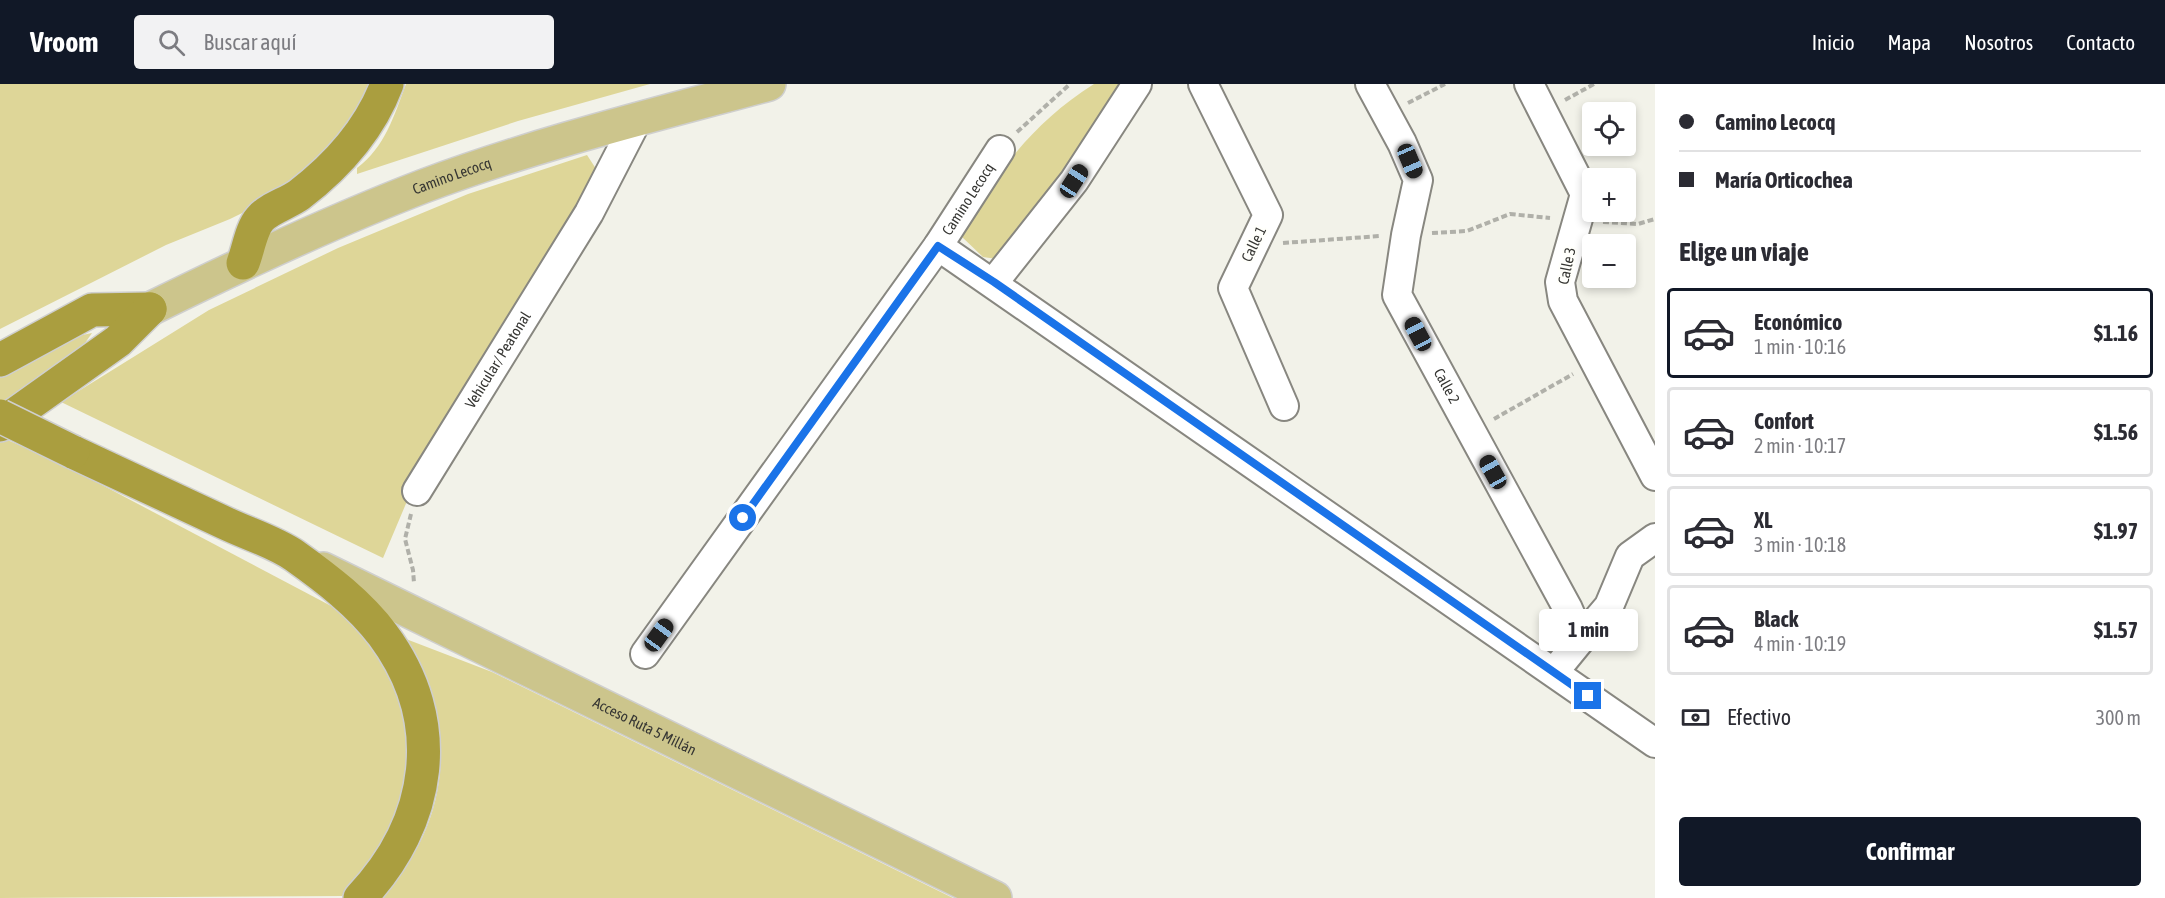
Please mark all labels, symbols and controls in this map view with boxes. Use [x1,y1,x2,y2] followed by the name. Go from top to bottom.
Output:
[134,15,554,69] search box
[30,26,98,58] text: Vroom
[155,26,188,59] icon: search
[203,29,297,55] text: Buscar aquí
[1812,30,1855,54] text: Inicio
[1888,30,1931,54] text: Mapa
[1964,30,2033,54] text: Nosotros
[2066,30,2135,54] text: Contacto
[1582,102,1636,288] map controls
[1582,102,1636,156] button: locate
[1715,109,1836,135] text: Camino Lecocq
[1395,141,1425,181] car
[410,154,493,198] street label: Camino Lecocq
[938,160,997,238] street label: Camino Lecocq
[1057,161,1091,201] car
[1715,167,1853,193] text: María Orticochea
[1582,168,1636,222] button: +
[1238,223,1269,264] street label: Calle 1
[1582,234,1636,288] button: −
[1679,236,1809,267] text: Elige un viaje
[1554,246,1579,286] street label: Calle 3
[1682,306,1736,360] icon: car
[461,308,534,411] street label: Vehicular/ Peatonal
[1754,309,1842,335] text: Económico
[1402,314,1434,354] car
[2094,320,2138,346] text: $1.16
[1754,335,1846,358] text: 1 min · 10:16
[1431,365,1463,406] street label: Calle 2
[1682,405,1736,459] icon: car
[1754,408,1814,434] text: Confort
[2094,419,2138,445] text: $1.56
[1754,434,1846,457] text: 2 min · 10:17
[1476,452,1510,492] car
[729,504,756,531] route start
[1682,504,1736,558] icon: car
[1754,507,1772,533] text: XL
[2094,518,2138,544] text: $1.97
[1754,533,1846,556] text: 3 min · 10:18
[1682,603,1736,657] icon: car
[1754,606,1798,632] text: Black
[1538,609,1638,651] callout: 1 min
[641,615,677,655] car
[2094,617,2138,643] text: $1.57
[1568,618,1609,641] text: 1 min
[1754,632,1846,655] text: 4 min · 10:19
[1574,682,1601,709] route end
[590,694,699,758] street label: Acceso Ruta 5 Millán
[1679,701,1712,734] icon: cash
[1727,704,1791,730] text: Efectivo
[2096,706,2141,729] text: 300 m
[1679,817,2141,886] button: Confirmar

